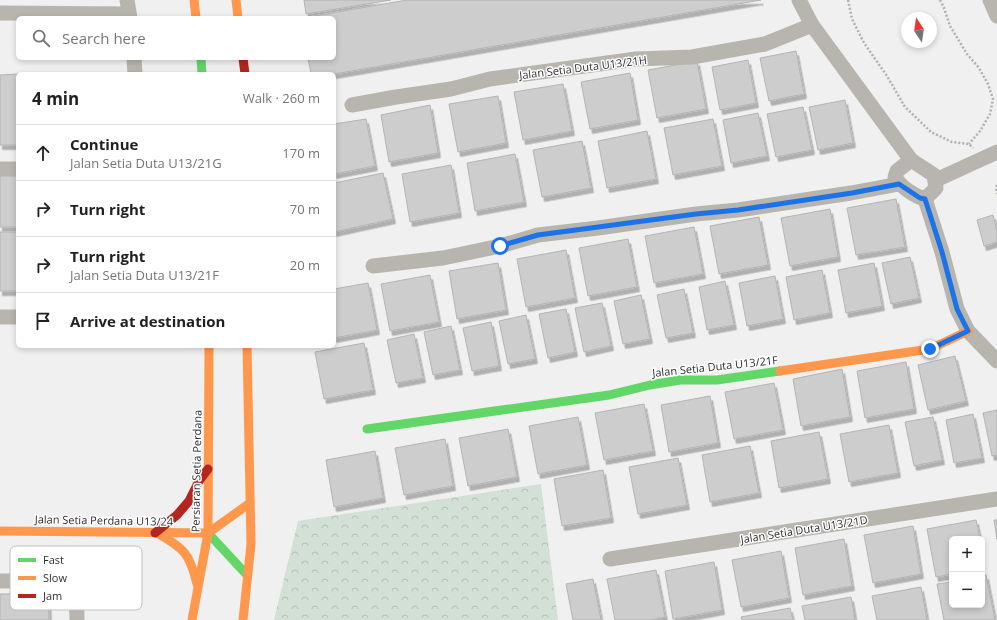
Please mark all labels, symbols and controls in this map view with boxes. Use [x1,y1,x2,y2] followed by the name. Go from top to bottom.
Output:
[901,12,937,48] north arrow
[16,16,336,60] search box
[30,27,52,49] icon: search
[62,28,146,48] text: Search here
[517,52,648,82] street label: Jalan Setia Duta U13/21H
[32,87,79,110] text: 4 min
[243,89,320,107] text: Walk · 260 m
[70,134,138,154] text: Continue
[32,142,54,164] icon: ahead
[282,144,320,162] text: 170 m
[70,154,222,172] text: Jalan Setia Duta U13/21G
[32,198,54,220] icon: right
[70,199,145,219] text: Turn right
[290,200,320,218] text: 70 m
[491,237,509,255] route start
[70,246,145,266] text: Turn right
[32,254,54,276] icon: right
[290,256,320,274] text: 20 m
[70,266,219,284] text: Jalan Setia Duta U13/21F
[32,310,54,332] icon: arrive
[70,311,225,331] text: Arrive at destination
[921,340,939,358] route end
[651,352,779,380] street label: Jalan Setia Duta U13/21F
[187,410,205,532] street label: Persiaran Setia Perdana
[34,511,174,529] street label: Jalan Setia Perdana U13/24
[739,512,869,547] street label: Jalan Setia Duta U13/21D
[949,536,985,608] map controls
[949,536,985,572] button: +
[10,546,142,610] legend
[43,552,64,567] text: Fast
[43,570,67,585] text: Slow
[949,572,985,608] button: −
[42,588,62,603] text: Jam

